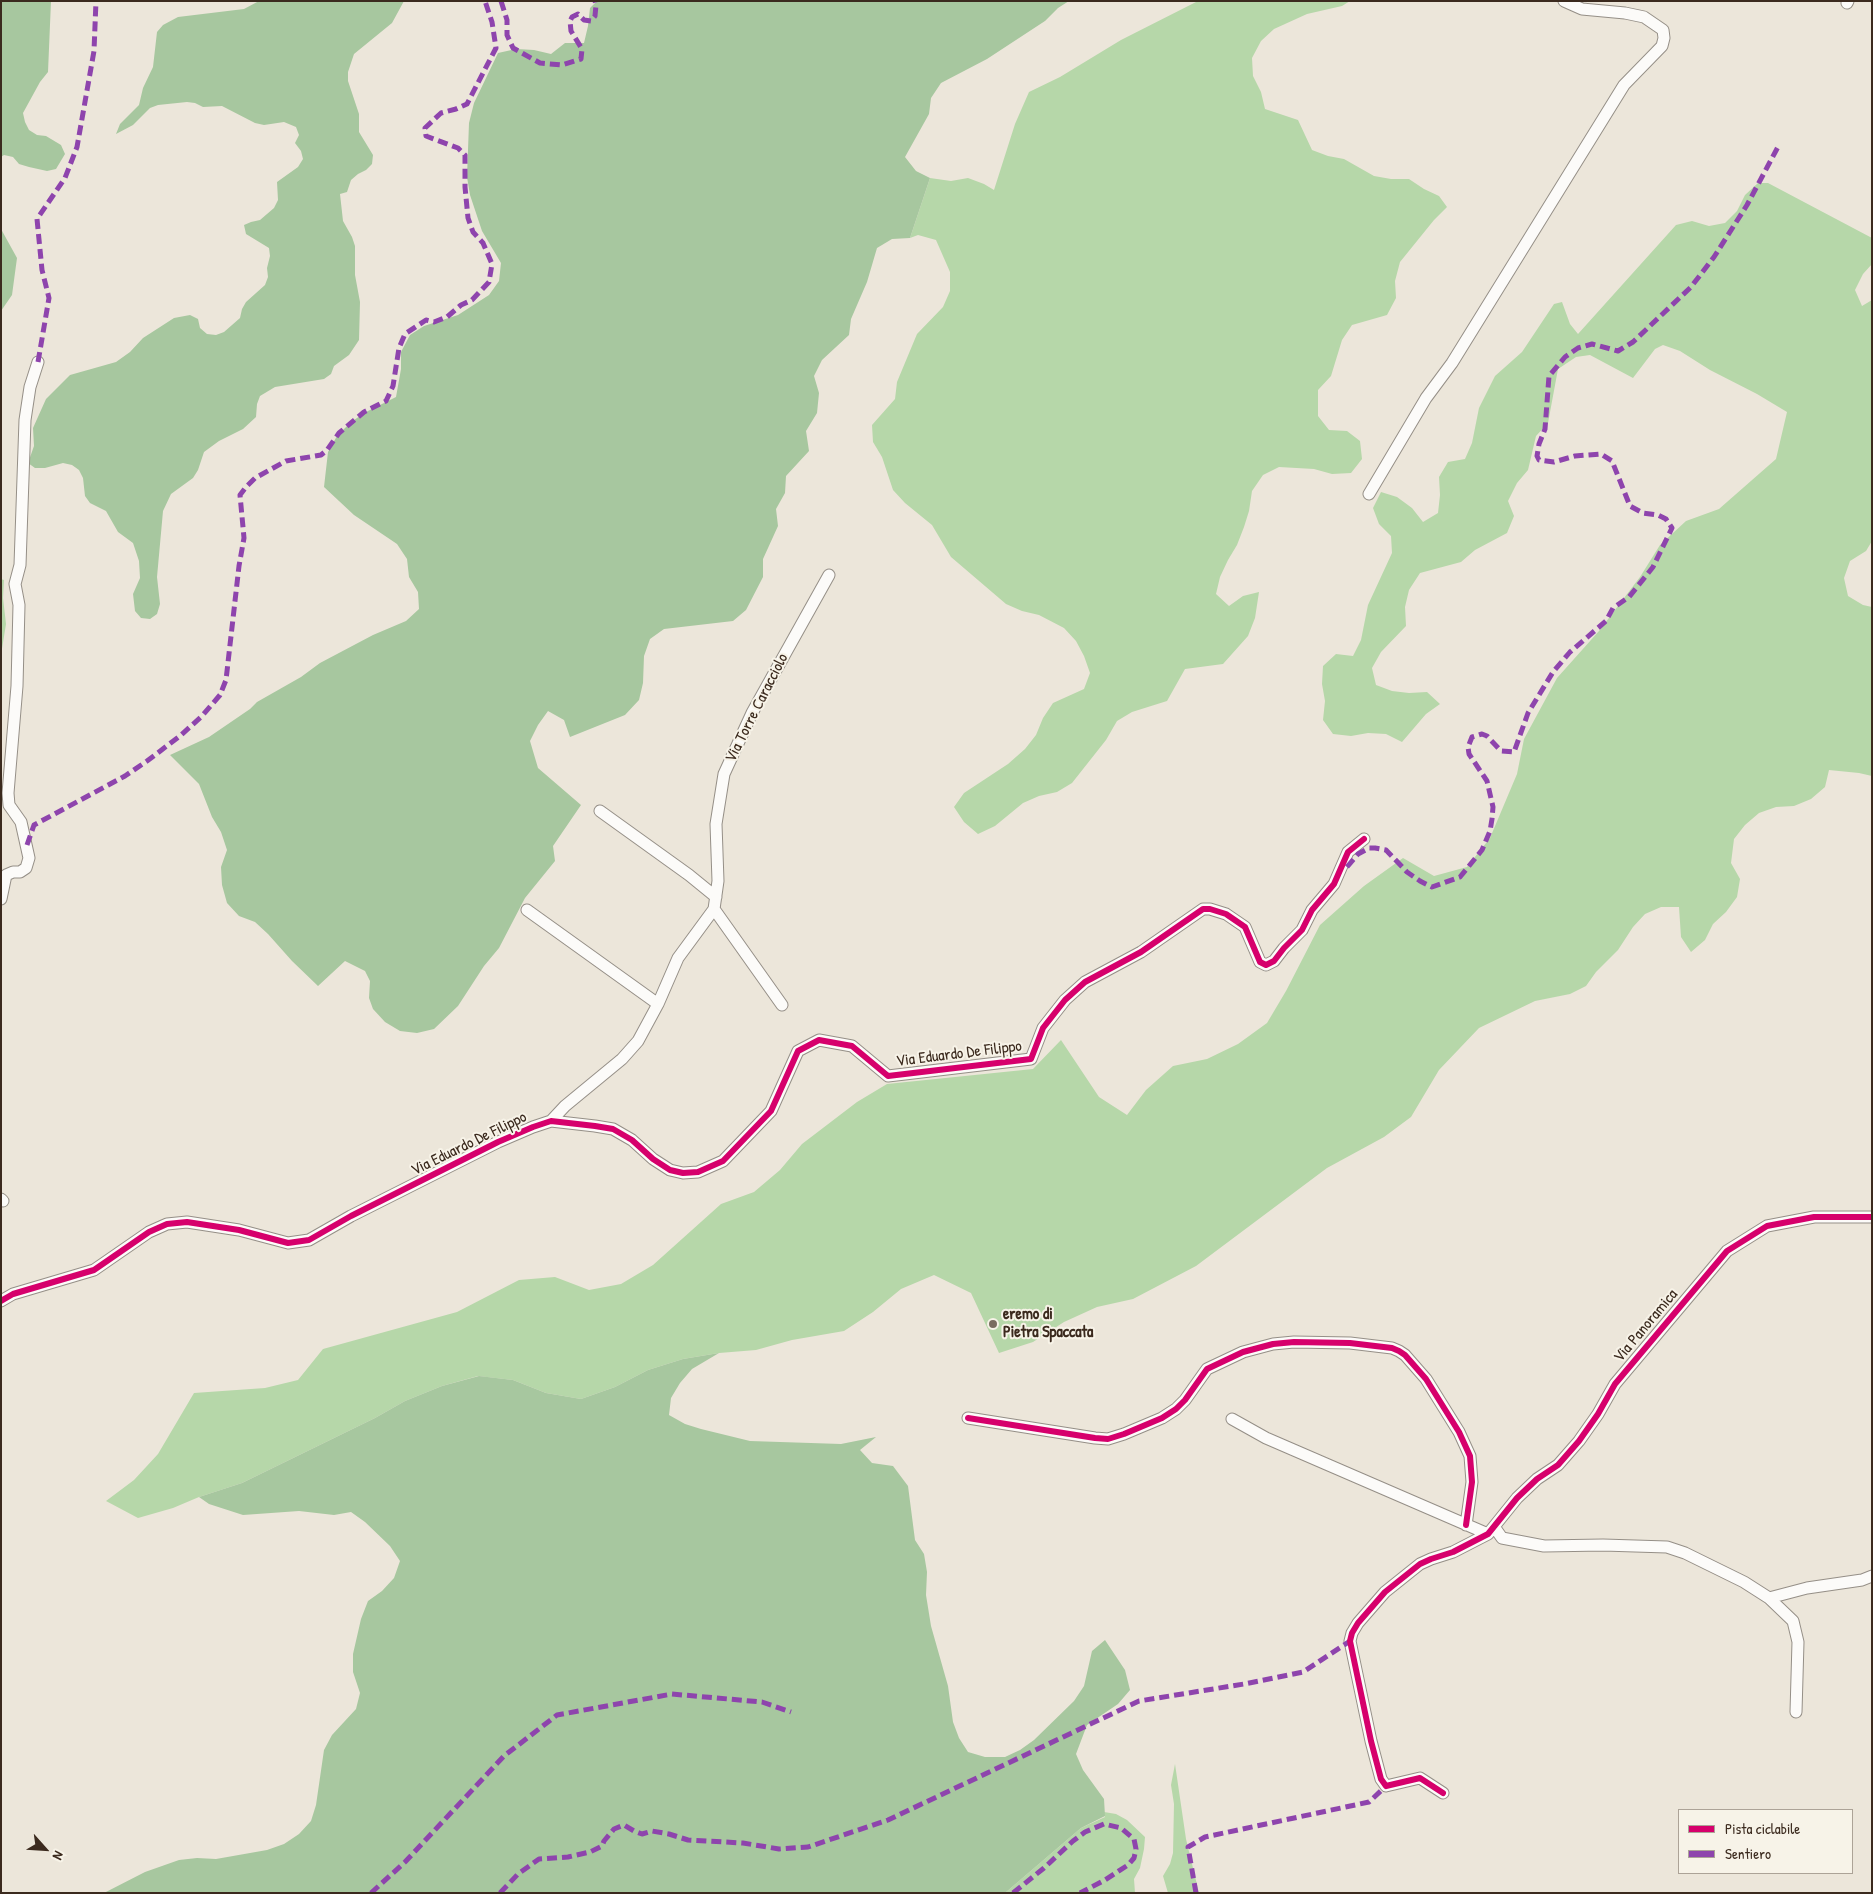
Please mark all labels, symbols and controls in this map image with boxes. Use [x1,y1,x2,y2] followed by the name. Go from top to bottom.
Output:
[721,650,793,766] street label: Via Torre Caracciolo
[895,1037,1023,1071] street label: Via Eduardo De Filippo
[408,1108,530,1180] street label: Via Eduardo De Filippo
[1610,1286,1682,1366] street label: Via Panoramica
[1003,1305,1093,1343] place label: eremo di Pietra Spaccata
[987,1318,999,1330] marker: eremo di Pietra Spaccata
[1678,1809,1853,1874] legend
[1725,1818,1800,1839] text: Pista ciclabile
[20,1824,70,1874] north arrow
[1725,1843,1771,1864] text: Sentiero
[49,1848,69,1863] text: N

